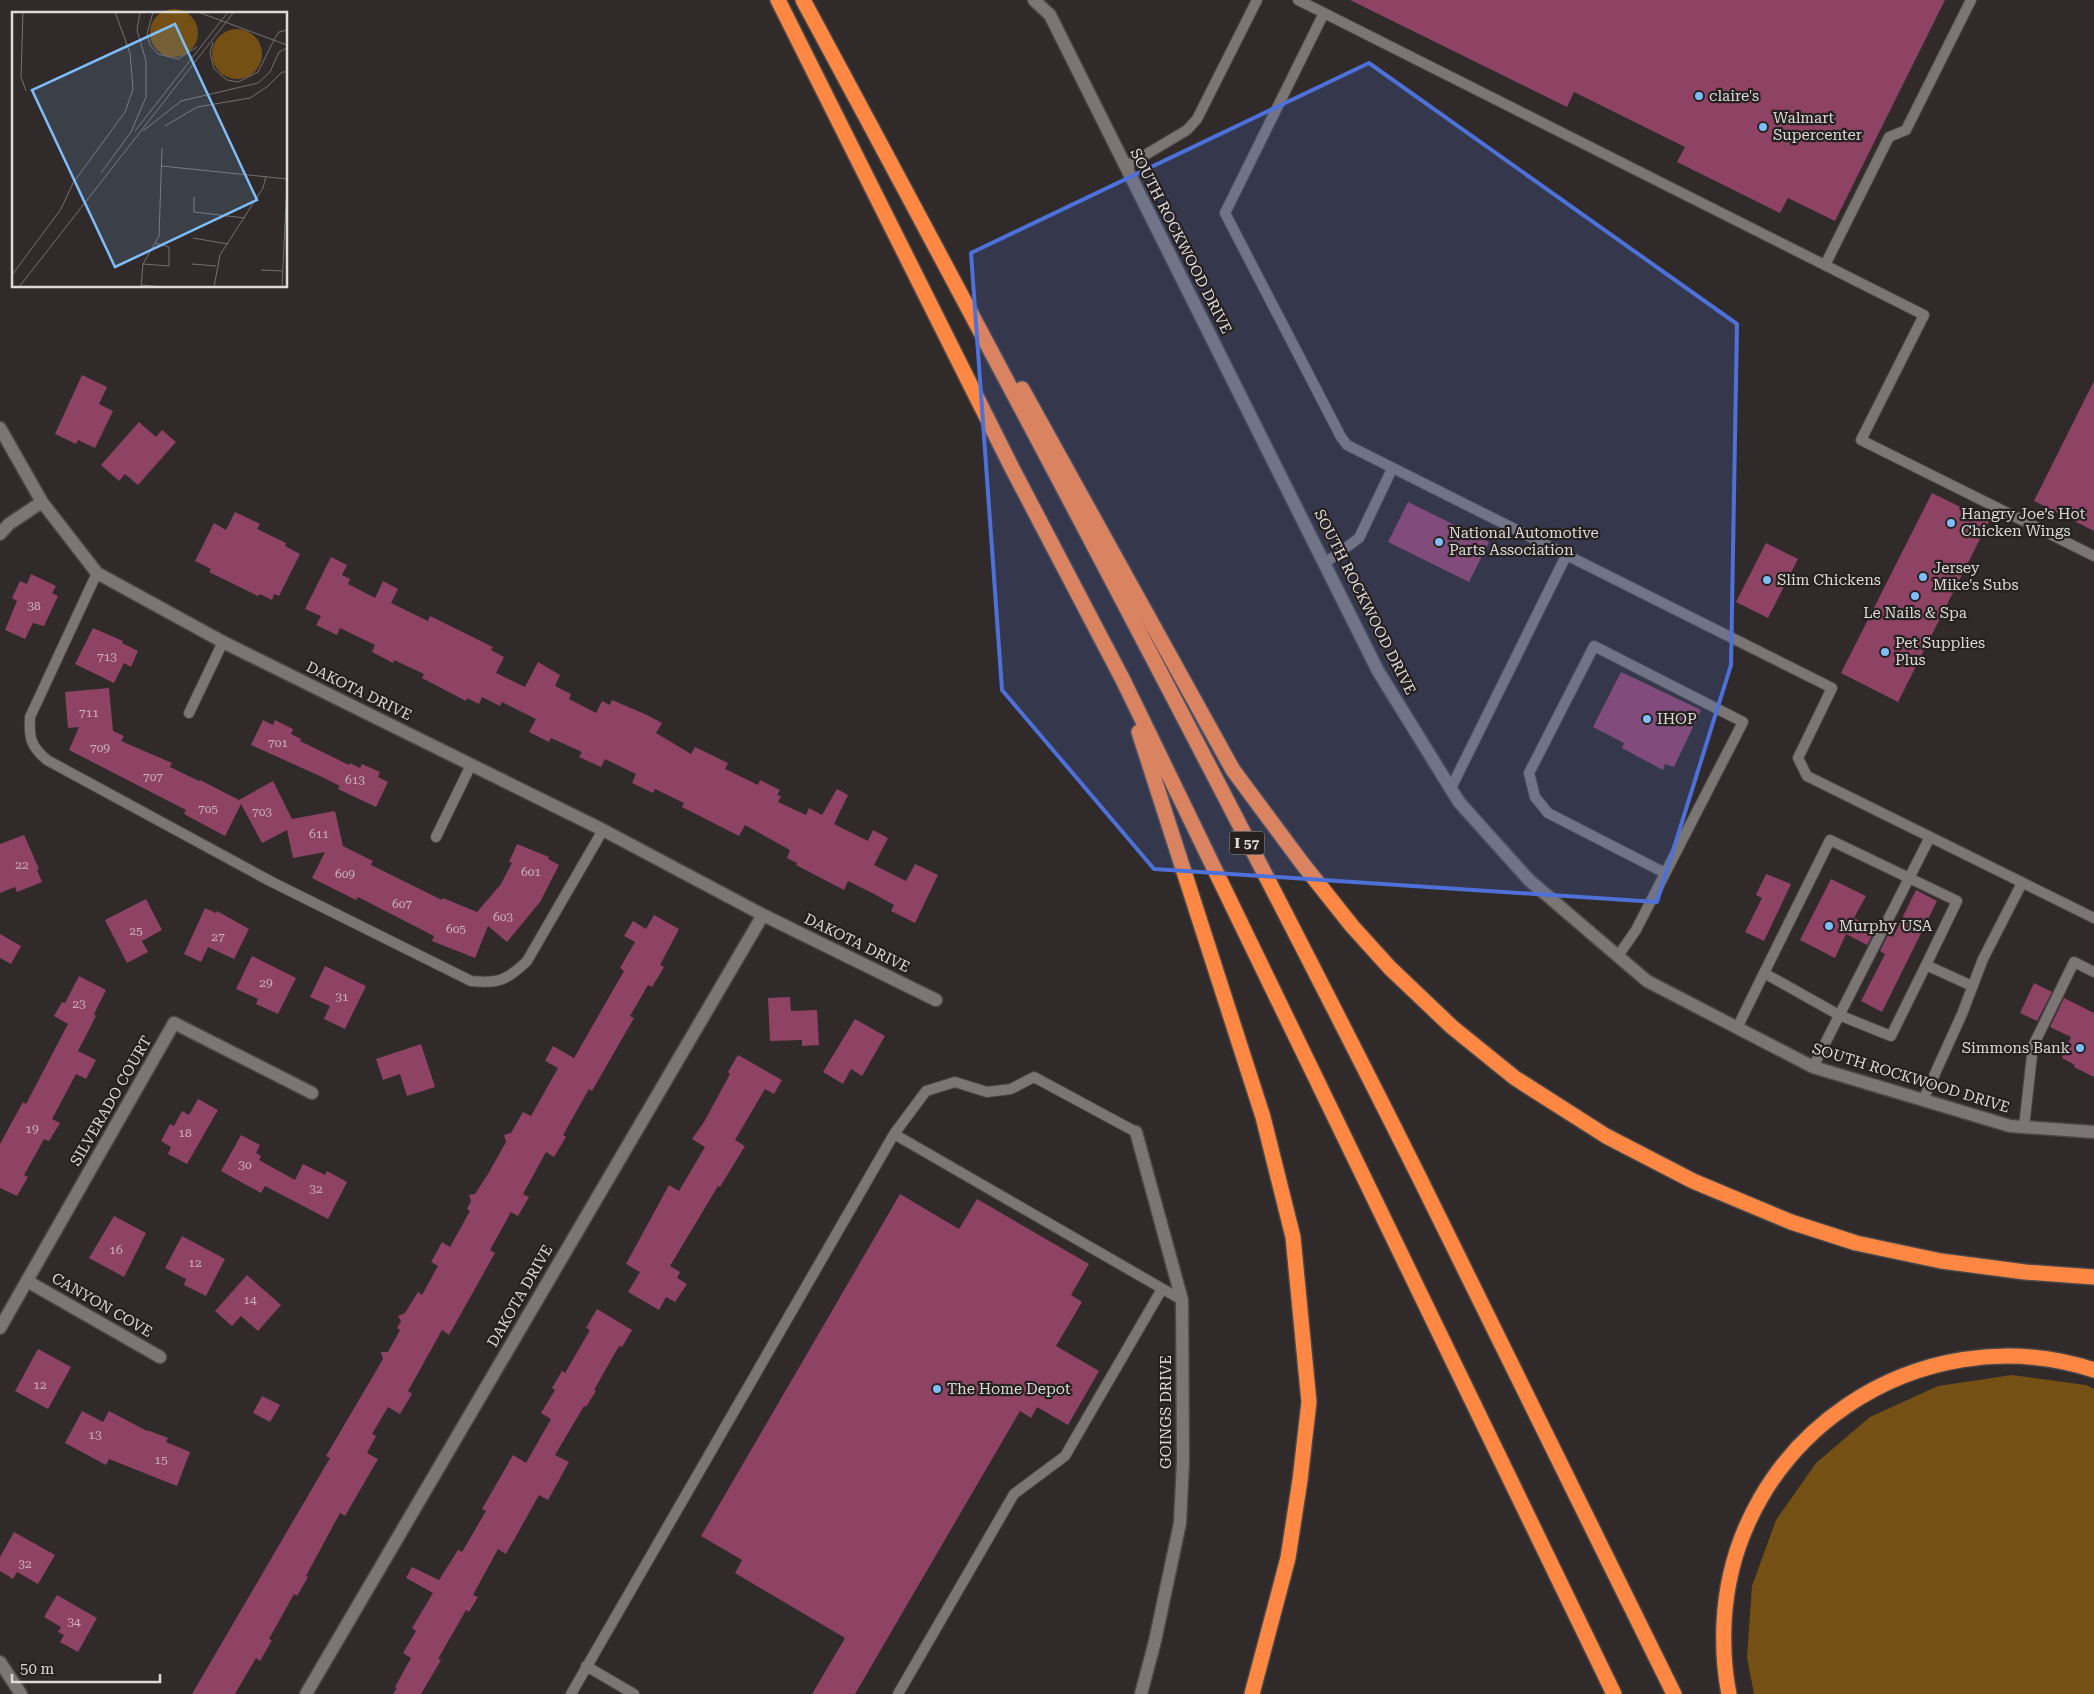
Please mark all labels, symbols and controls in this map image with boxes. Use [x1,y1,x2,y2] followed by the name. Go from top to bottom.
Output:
[12,12,288,288] inset map
[1709,87,1759,105] place label: claire's
[1693,90,1705,102] marker: claire's
[1773,109,1862,144] place label: Walmart Supercenter
[1757,121,1769,133] marker: Walmart Supercenter
[1126,145,1236,337] street label: SOUTH ROCKWOOD DRIVE
[1961,505,2086,540] place label: Hangry Joe’s Hot Chicken Wings
[1310,506,1420,698] street label: SOUTH ROCKWOOD DRIVE
[1945,517,1957,529] marker: Hangry Joe’s Hot Chicken Wings
[1449,524,1599,559] place label: National Automotive Parts Association
[1433,536,1445,548] marker: National Automotive Parts Association
[1933,559,2019,594] place label: Jersey Mike's Subs
[1777,571,1881,589] place label: Slim Chickens
[1917,571,1929,583] marker: Jersey Mike's Subs
[1761,574,1773,586] marker: Slim Chickens
[1909,590,1921,602] marker: Le Nails & Spa
[27,599,41,613] house number: 38
[1863,604,1967,622] place label: Le Nails & Spa
[1895,634,1985,669] place label: Pet Supplies Plus
[1879,646,1891,658] marker: Pet Supplies Plus
[97,650,117,664] house number: 713
[303,658,415,724] street label: DAKOTA DRIVE
[79,706,99,720] house number: 711
[1657,710,1697,728] place label: IHOP
[1641,713,1653,725] marker: IHOP
[268,736,288,750] house number: 701
[90,741,110,755] house number: 709
[143,770,163,784] house number: 707
[345,773,365,787] house number: 613
[198,802,218,816] house number: 705
[252,805,272,819] house number: 703
[309,827,329,841] house number: 611
[1230,831,1264,854] road number: I 57
[15,858,29,872] house number: 22
[521,865,541,879] house number: 601
[335,867,355,881] house number: 609
[392,897,412,911] house number: 607
[493,910,513,924] house number: 603
[801,910,913,976] street label: DAKOTA DRIVE
[1839,917,1933,935] place label: Murphy USA
[1823,920,1835,932] marker: Murphy USA
[446,922,466,936] house number: 605
[129,924,143,938] house number: 25
[211,930,225,944] house number: 27
[259,976,273,990] house number: 29
[335,990,349,1004] house number: 31
[72,997,86,1011] house number: 23
[66,1033,156,1169] street label: SILVERADO COURT
[1810,1039,2012,1117] street label: SOUTH ROCKWOOD DRIVE
[1962,1039,2070,1057] place label: Simmons Bank
[2074,1042,2086,1054] marker: Simmons Bank
[25,1122,39,1136] house number: 19
[178,1126,192,1140] house number: 18
[238,1158,252,1172] house number: 30
[309,1182,323,1196] house number: 32
[483,1242,557,1350] street label: DAKOTA DRIVE
[109,1243,123,1257] house number: 16
[188,1256,202,1270] house number: 12
[49,1269,155,1341] street label: CANYON COVE
[243,1293,257,1307] house number: 14
[1157,1355,1175,1469] street label: GOINGS DRIVE
[33,1378,47,1392] house number: 12
[947,1380,1071,1398] place label: The Home Depot
[931,1383,943,1395] marker: The Home Depot
[88,1428,102,1442] house number: 13
[154,1453,168,1467] house number: 15
[18,1557,32,1571] house number: 32
[67,1615,81,1629] house number: 34
[12,1652,160,1684] scale bar
[20,1660,55,1678] text: 50 m

